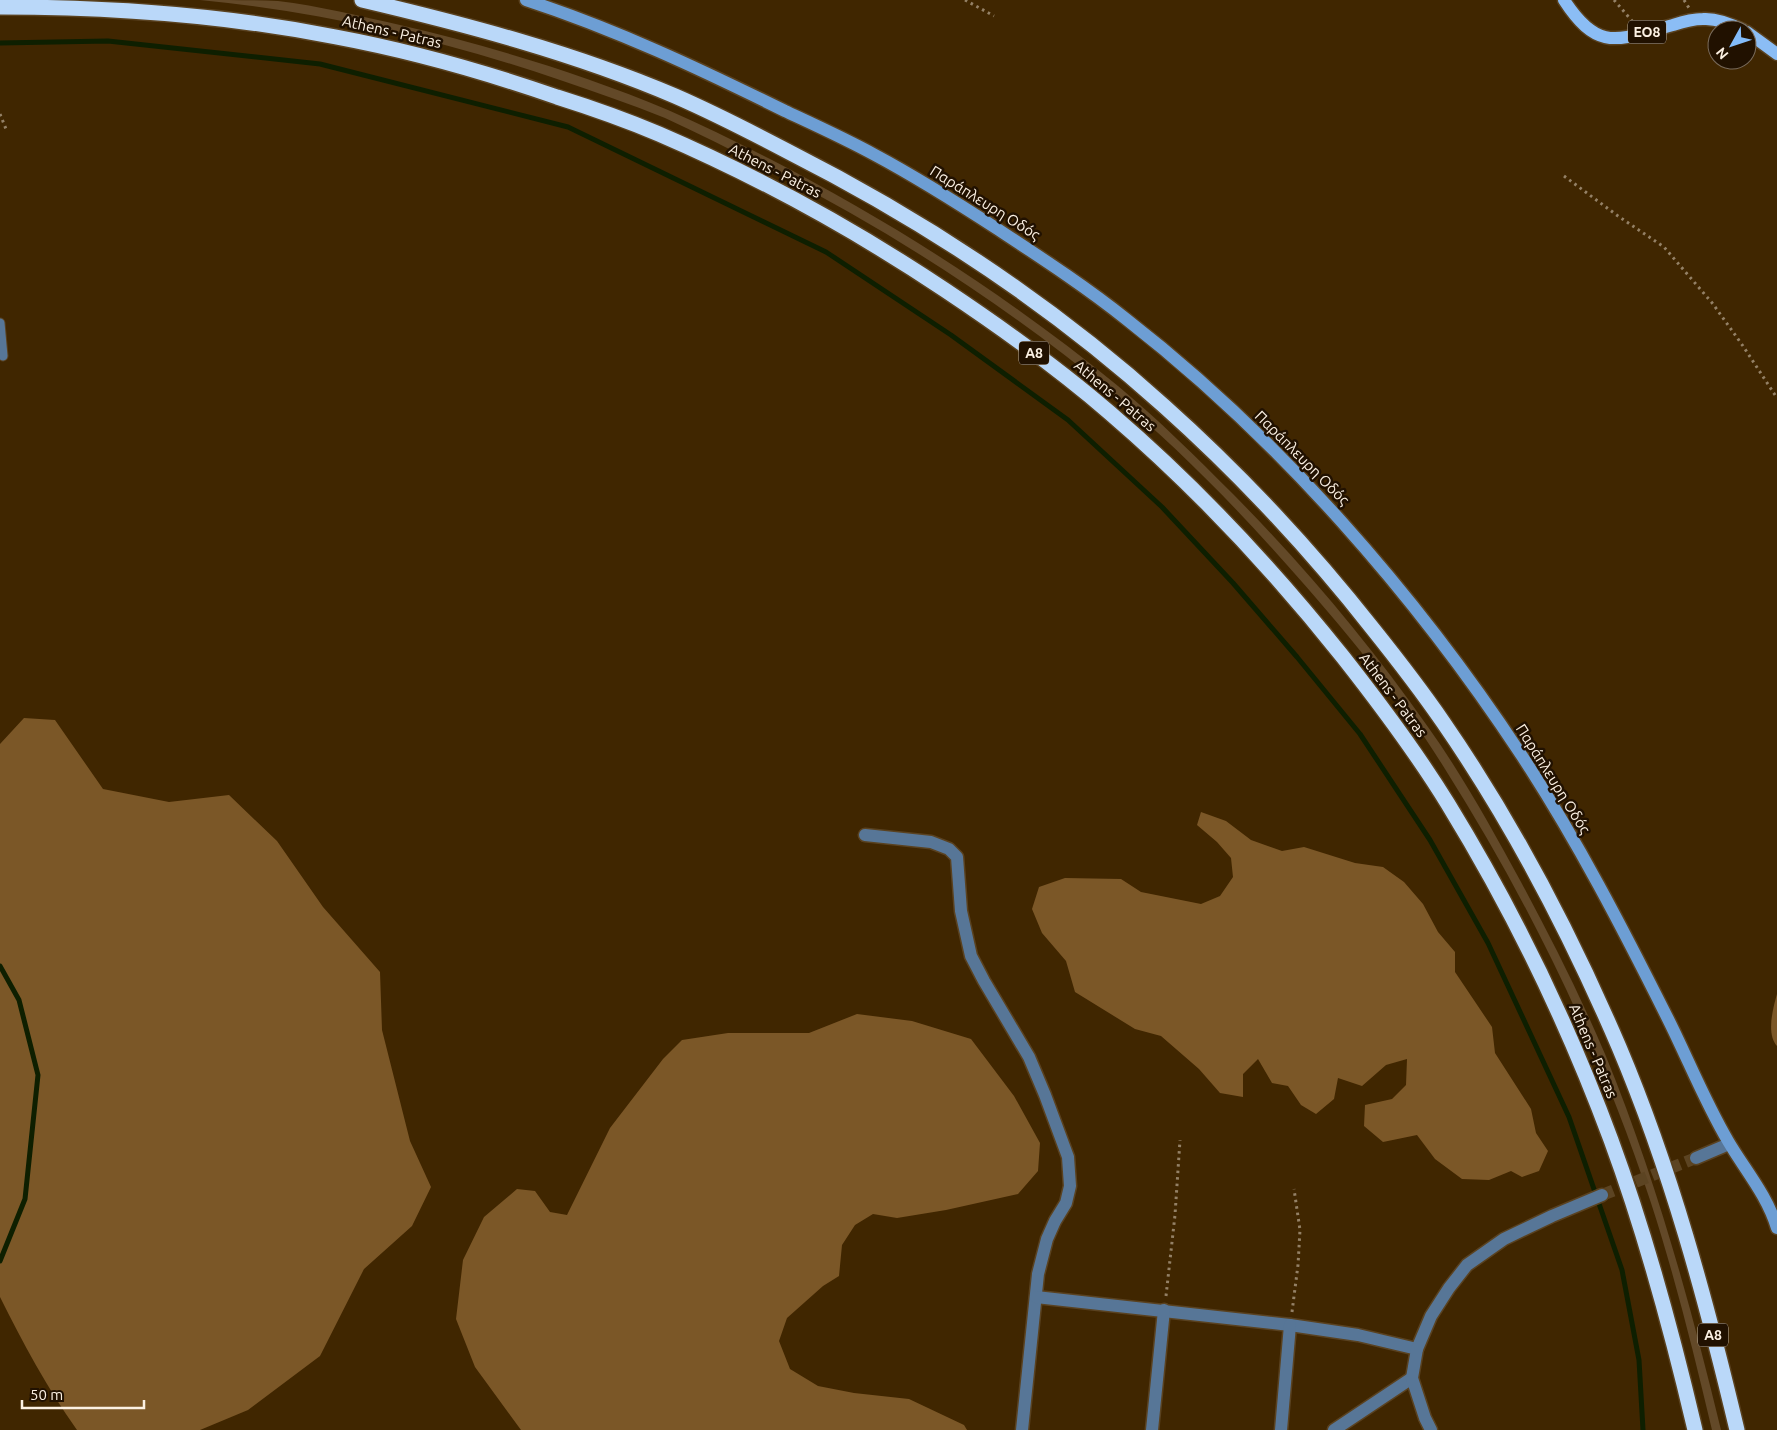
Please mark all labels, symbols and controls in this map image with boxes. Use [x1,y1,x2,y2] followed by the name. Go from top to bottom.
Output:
[341,12,443,51] street label: Athens - Patras
[1707,20,1757,70] north arrow
[1628,21,1666,44] road number: ΕΟ8
[1713,44,1732,63] text: N
[726,140,824,201] street label: Athens - Patras
[927,162,1043,243] street label: Παράπλευρη Οδός
[1019,342,1049,364] road number: Α8
[1071,357,1160,435] street label: Athens - Patras
[1252,407,1353,508] street label: Παράπλευρη Οδός
[1356,649,1431,740] street label: Athens - Patras
[1513,721,1594,837] street label: Παράπλευρη Οδός
[1566,1001,1621,1101] street label: Athens - Patras
[1698,1324,1728,1346] road number: Α8
[22,1378,145,1410] scale bar
[30,1386,63,1403] text: 50 m

